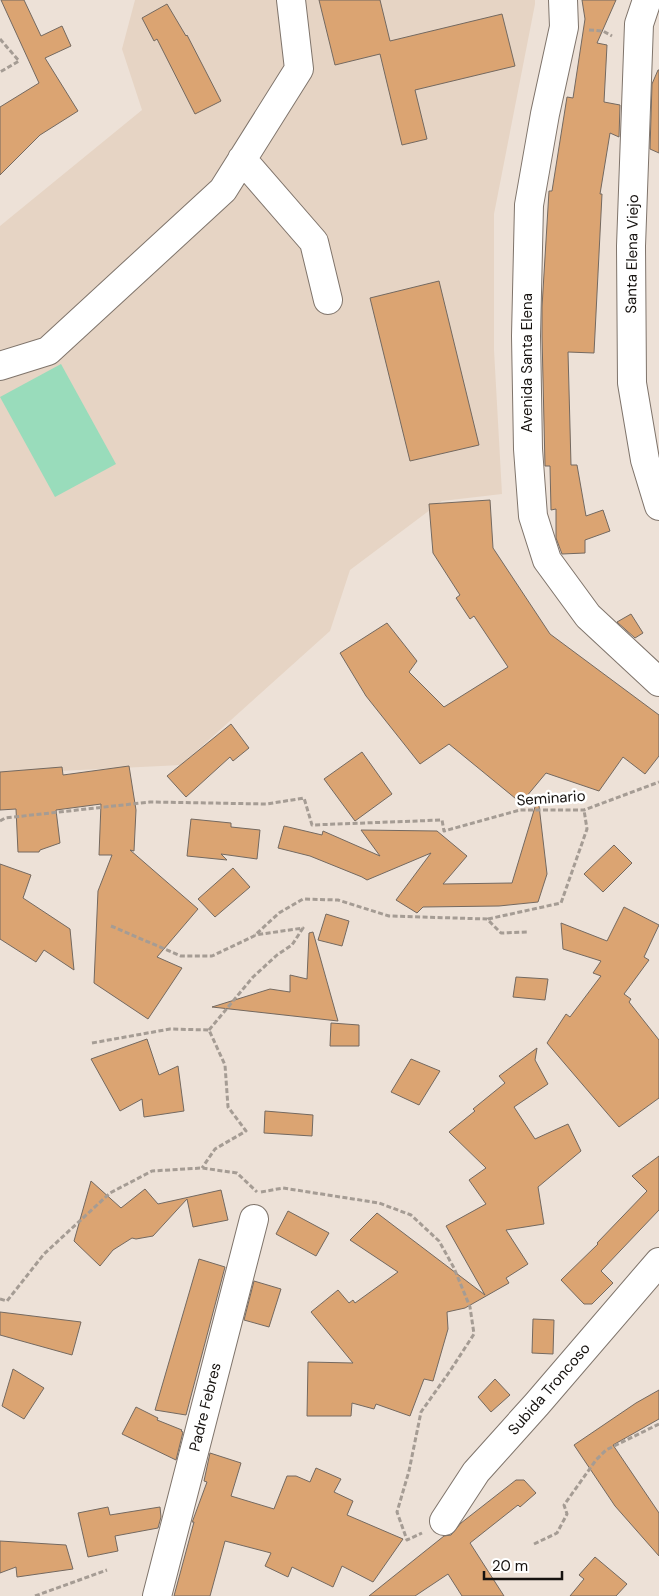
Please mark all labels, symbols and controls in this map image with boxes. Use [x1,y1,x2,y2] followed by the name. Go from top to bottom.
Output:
[621,194,643,314] street label: Santa Elena Viejo
[517,293,537,433] street label: Avenida Santa Elena
[516,786,586,810] street label: Seminario
[503,1339,595,1439] street label: Subida Troncoso
[184,1361,226,1453] street label: Padre Febres
[484,1548,562,1580] scale bar
[492,1556,528,1576] text: 20 m

